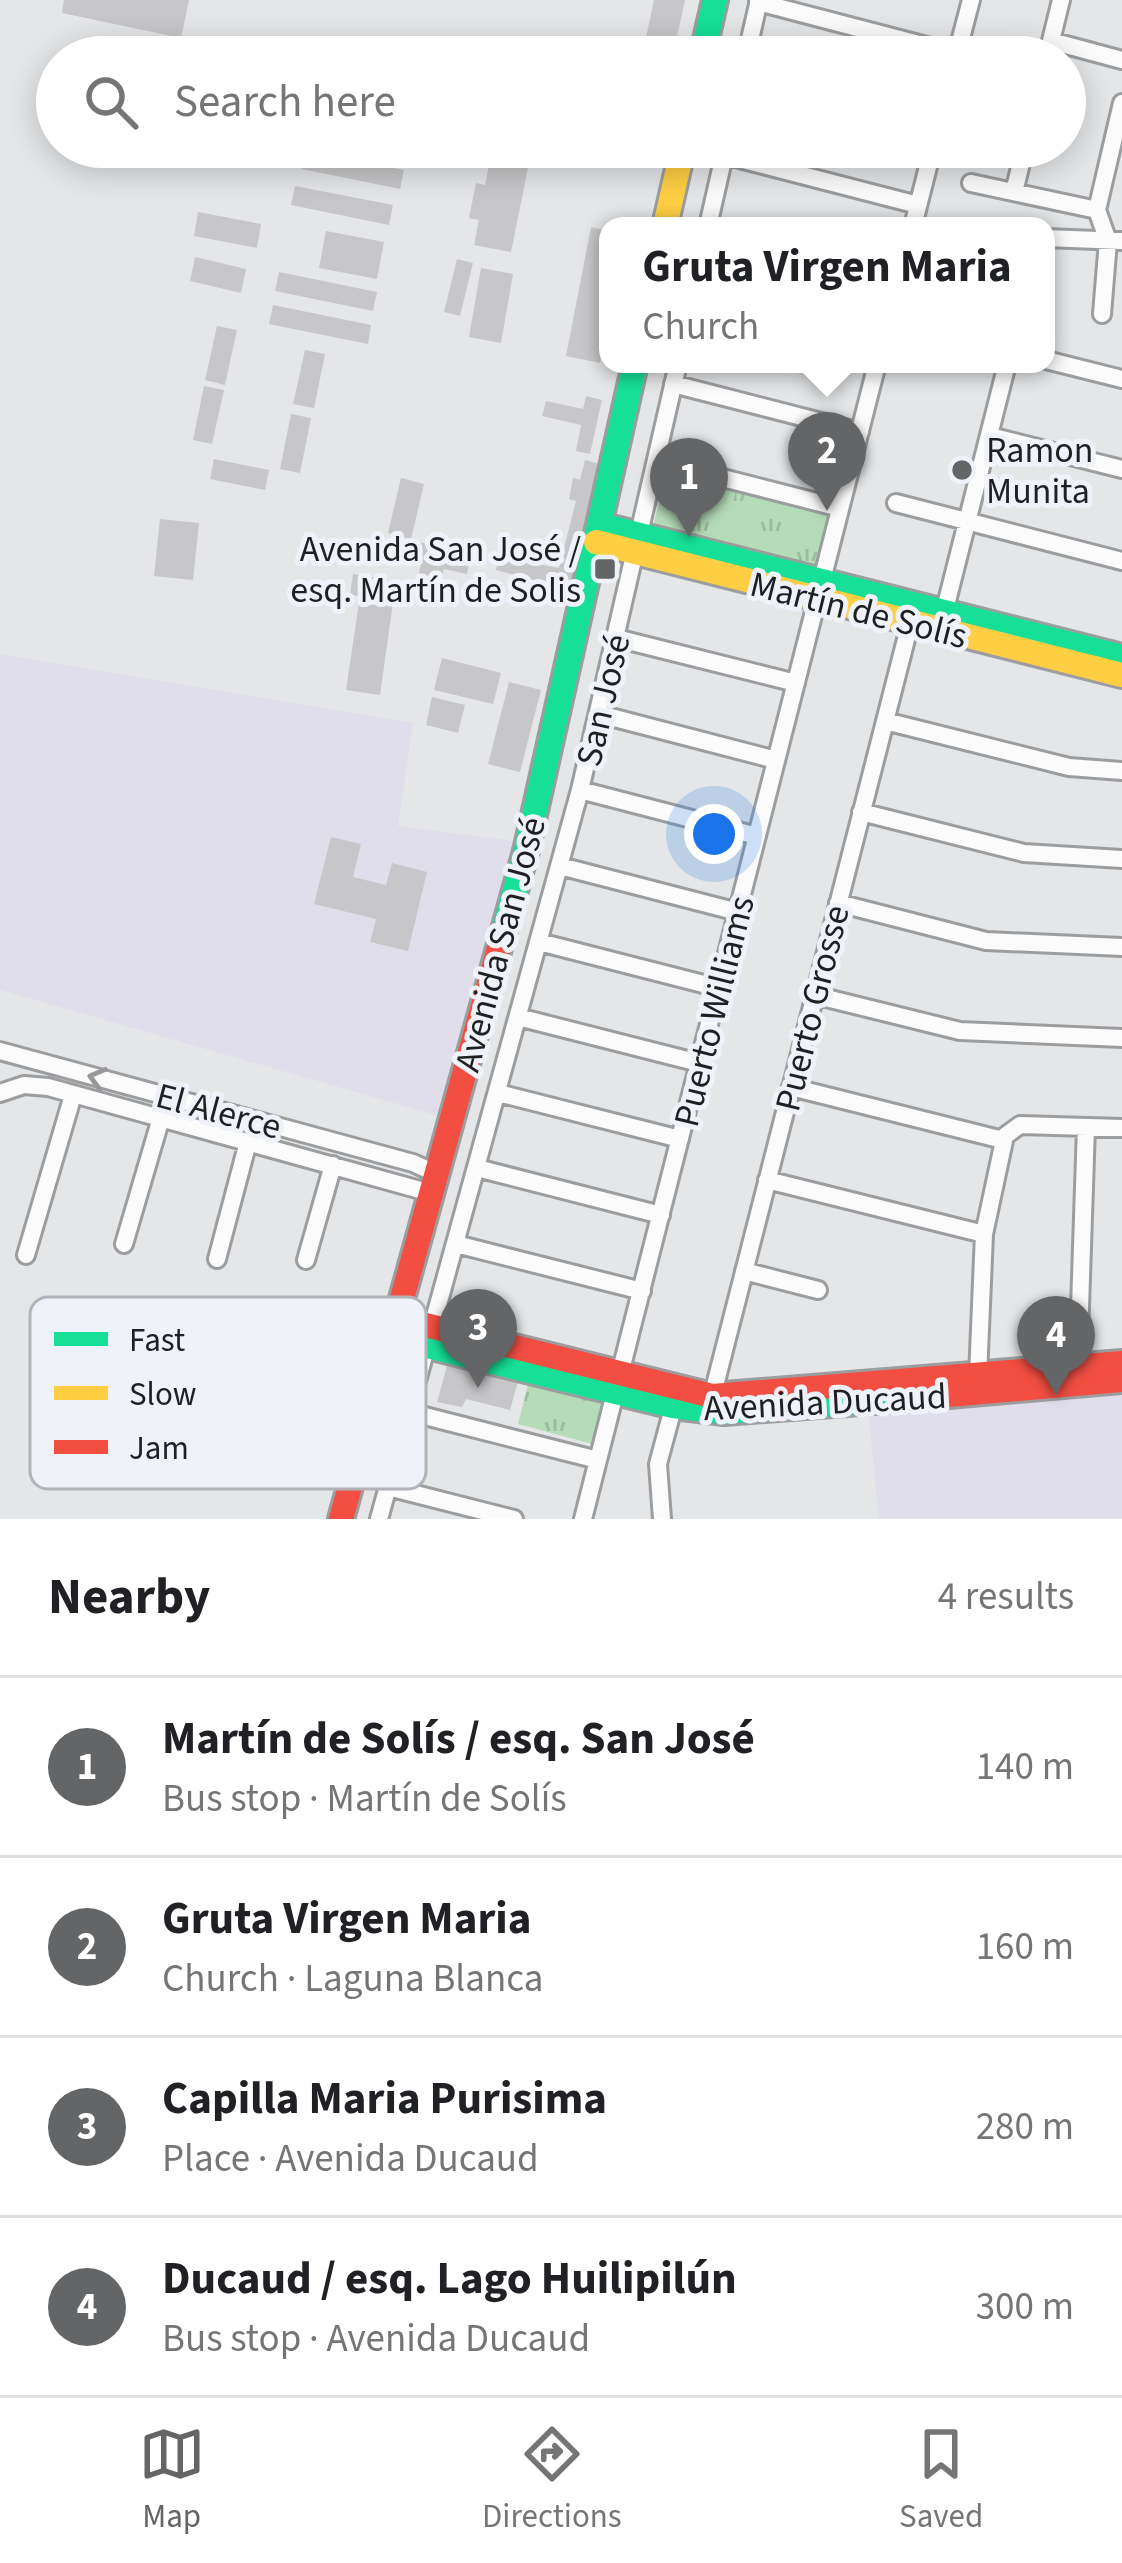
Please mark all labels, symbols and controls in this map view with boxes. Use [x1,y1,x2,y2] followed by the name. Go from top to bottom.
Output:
[36,36,1086,168] search box
[78,69,144,135] icon: search
[174,70,396,134] text: Search here
[599,217,1055,373] popup
[642,235,1012,299] text: Gruta Virgen Maria
[642,299,759,355] text: Church
[788,412,866,511] pin: 2
[986,425,1094,517] place label: Ramon Munita
[650,438,728,537] pin: 1
[949,457,975,483] marker: Ramon Munita
[290,524,581,616] place label: Avenida San José / esq. Martín de Solis
[592,556,618,582] marker: Avenida San José / esq. Martín de Solis
[745,559,972,662] street label: Martín de Solís
[564,629,643,771] street label: San José
[684,804,744,864] your location
[442,811,559,1077] street label: Avenida San José
[661,891,768,1132] street label: Puerto Williams
[762,900,863,1117] street label: Puerto Grosse
[88,1067,108,1092] one-way arrow
[150,1070,287,1153] street label: El Alerce
[439,1289,517,1388] pin: 3
[1017,1296,1095,1395] pin: 4
[30,1297,426,1489] legend
[129,1317,185,1364] text: Fast
[129,1371,197,1418] text: Slow
[702,1371,948,1434] street label: Avenida Ducaud
[129,1425,189,1472] text: Jam
[48,1561,210,1633] text: Nearby
[938,1569,1074,1625] text: 4 results
[162,1707,755,1771] text: Martín de Solís / esq. San José
[77,1739,97,1795] text: 1
[976,1739,1074,1795] text: 140 m
[162,1771,567,1827] text: Bus stop · Martín de Solís
[162,1887,531,1951] text: Gruta Virgen Maria
[77,1919,97,1975] text: 2
[976,1919,1074,1975] text: 160 m
[162,1951,543,2007] text: Church · Laguna Blanca
[162,2067,607,2131] text: Capilla Maria Purisima
[77,2099,97,2155] text: 3
[976,2099,1074,2155] text: 280 m
[162,2131,539,2187] text: Place · Avenida Ducaud
[162,2247,737,2311] text: Ducaud / esq. Lago Huilipilún
[77,2279,97,2335] text: 4
[976,2279,1074,2335] text: 300 m
[162,2311,590,2367] text: Bus stop · Avenida Ducaud
[139,2421,205,2540] tab: Map
[482,2421,622,2540] tab: Directions
[899,2421,983,2540] tab: Saved

